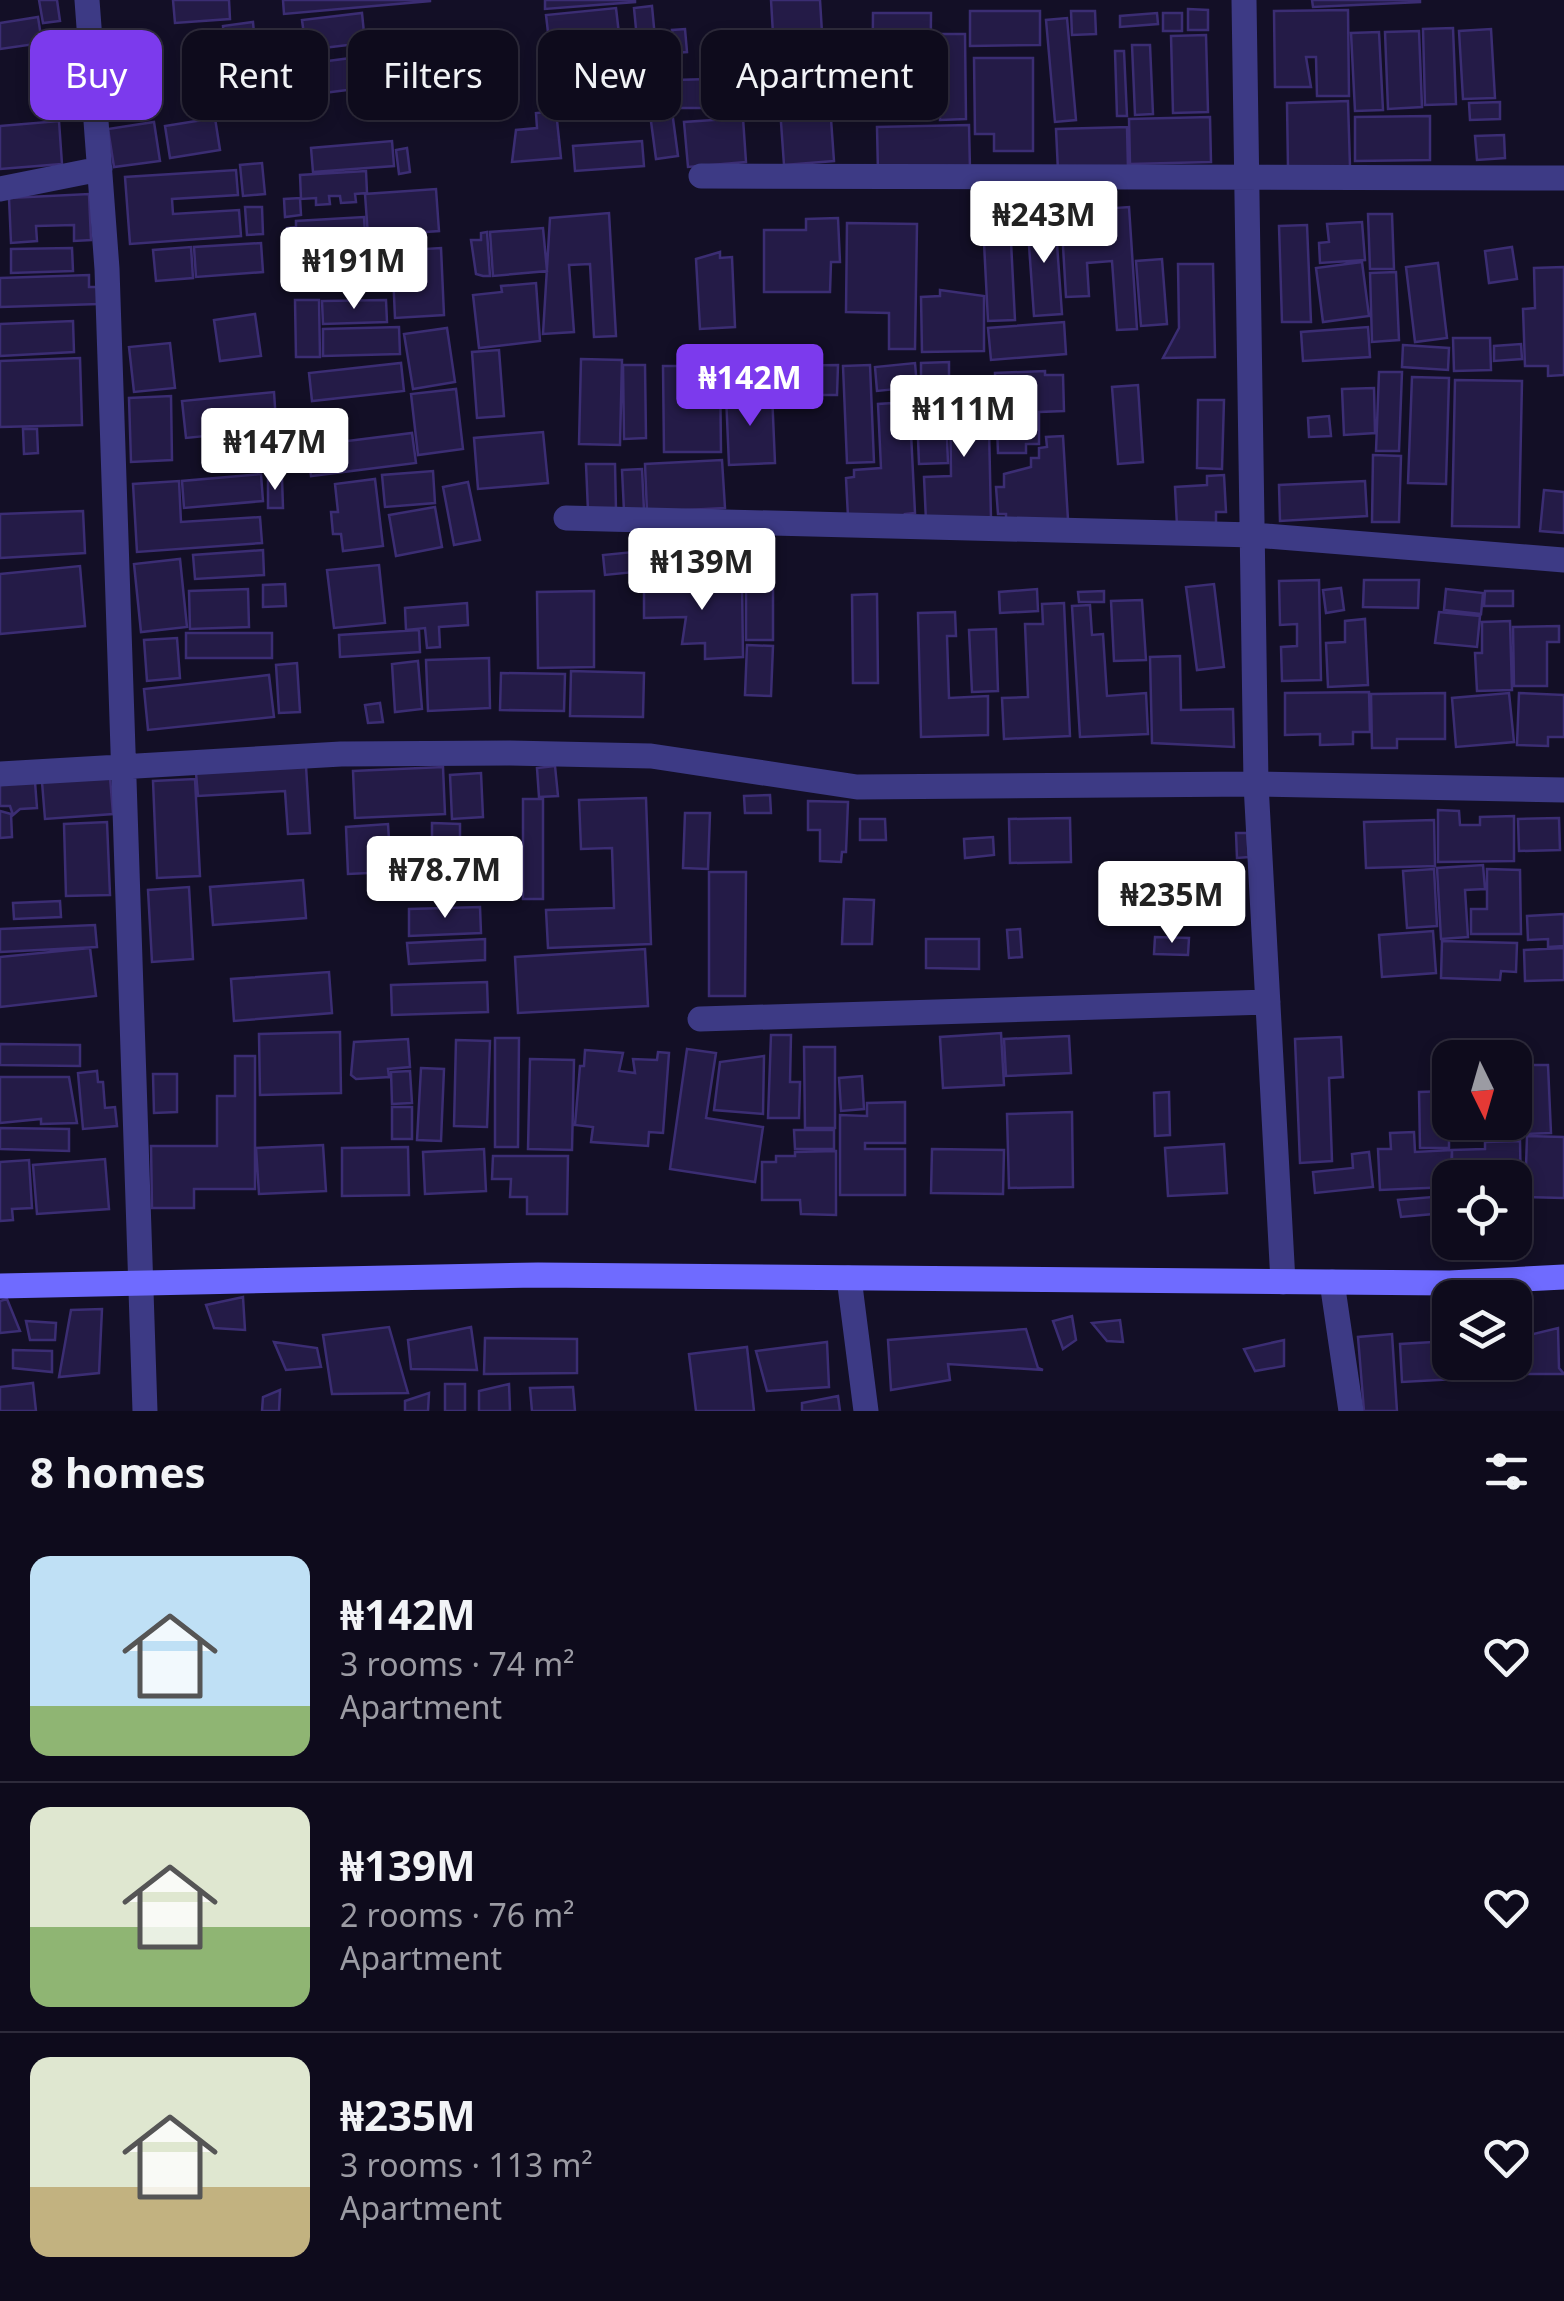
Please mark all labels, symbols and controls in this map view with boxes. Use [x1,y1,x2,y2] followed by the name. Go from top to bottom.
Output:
[30,30,162,120] chip: Buy
[182,30,328,120] chip: Rent
[348,30,518,120] chip: Filters
[538,30,681,120] chip: New
[701,30,948,120] chip: Apartment
[974,181,1114,266] pin: ₦243M
[992,192,1096,235] text: ₦243M
[284,227,424,312] pin: ₦191M
[302,238,406,281] text: ₦191M
[680,344,820,429] pin: ₦142M
[698,355,802,398] text: ₦142M
[894,375,1034,460] pin: ₦111M
[912,386,1016,429] text: ₦111M
[205,408,345,493] pin: ₦147M
[223,419,327,462] text: ₦147M
[632,528,772,613] pin: ₦139M
[650,539,754,582] text: ₦139M
[364,836,526,921] pin: ₦78.7M
[389,847,501,890] text: ₦78.7M
[1102,861,1242,946] pin: ₦235M
[1120,872,1224,915] text: ₦235M
[1432,1040,1532,1140] north arrow
[1432,1040,1532,1380] map controls
[1432,1160,1532,1260] button: locate
[1432,1280,1532,1380] button: layers
[30,1443,206,1500] text: 8 homes
[1479,1444,1534,1499] icon: filters
[340,1585,476,1642] text: ₦142M
[110,1596,230,1716] icon: home
[1479,1629,1534,1684] icon: heart
[340,1642,574,1685] text: 3 rooms · 74 m²
[340,1685,502,1728] text: Apartment
[340,1836,476,1893] text: ₦139M
[110,1847,230,1967] icon: home
[1479,1880,1534,1935] icon: heart
[340,1893,574,1936] text: 2 rooms · 76 m²
[340,1936,502,1979] text: Apartment
[340,2086,476,2143] text: ₦235M
[110,2097,230,2217] icon: home
[1479,2130,1534,2185] icon: heart
[340,2143,593,2186] text: 3 rooms · 113 m²
[340,2186,502,2229] text: Apartment

